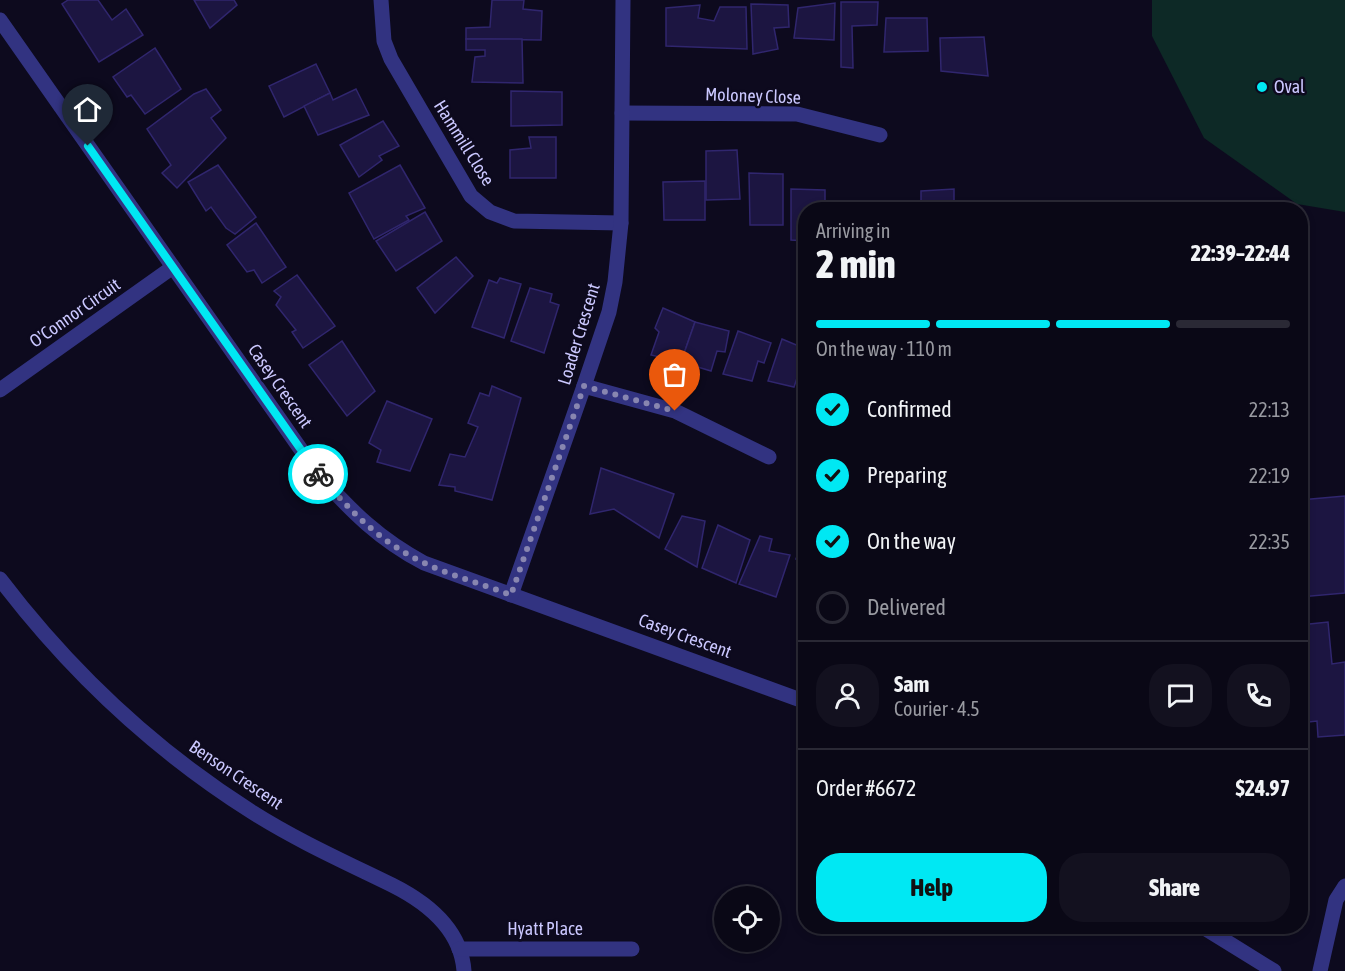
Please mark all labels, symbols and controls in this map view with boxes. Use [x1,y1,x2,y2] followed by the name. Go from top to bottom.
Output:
[1274,76,1305,97] place label: Oval
[1255,80,1269,94] marker: Oval
[705,83,801,108] street label: Moloney Close
[62,84,113,146] pin
[71,93,104,126] icon: home
[430,96,499,189] street label: Hammill Close
[816,219,890,242] text: Arriving in
[1191,240,1290,266] text: 22:39–22:44
[816,242,896,286] text: 2 min
[25,274,124,352] street label: O'Connor Circuit
[553,281,604,387] street label: Loader Crescent
[816,337,952,360] text: On the way · 110 m
[244,340,317,432] street label: Casey Crescent
[649,349,700,411] pin
[658,358,691,391] icon: bag
[816,393,849,426] icon: check
[867,396,952,422] text: Confirmed
[1249,398,1290,421] text: 22:13
[288,444,348,504] courier
[302,458,335,491] icon: bike
[816,459,849,492] icon: check
[867,462,947,488] text: Preparing
[1249,464,1290,487] text: 22:19
[816,525,849,558] icon: check
[867,528,956,554] text: On the way
[1249,530,1290,553] text: 22:35
[867,594,946,620] text: Delivered
[636,609,735,662] street label: Casey Crescent
[816,664,879,727] button: person
[1149,664,1212,727] button: chat
[1227,664,1290,727] button: phone
[894,671,929,697] text: Sam
[894,697,980,720] text: Courier · 4.5
[186,736,287,814] street label: Benson Crescent
[816,775,916,801] text: Order #6672
[1235,775,1290,801] text: $24.97
[816,853,1047,922] button: Help
[1059,853,1290,922] button: Share
[714,886,780,952] map controls
[714,886,780,952] button: locate
[507,918,583,939] street label: Hyatt Place

